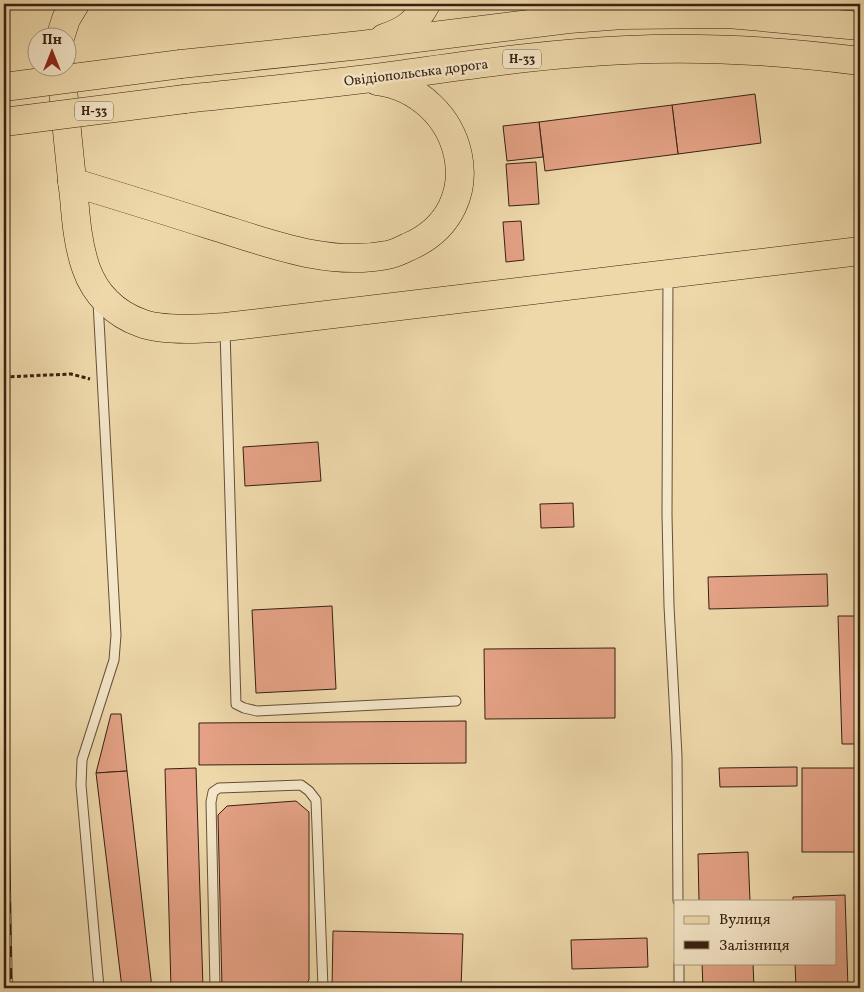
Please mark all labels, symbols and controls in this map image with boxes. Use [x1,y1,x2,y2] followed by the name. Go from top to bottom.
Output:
[28,28,78,78] north arrow
[42,31,62,50] text: Пн
[503,50,541,68] road number: Н-33
[343,55,490,92] street label: Овідіопольська дорога
[75,102,113,120] road number: Н-33
[674,900,836,964] legend
[719,910,771,931] text: Вулиця
[719,936,790,957] text: Залізниця

